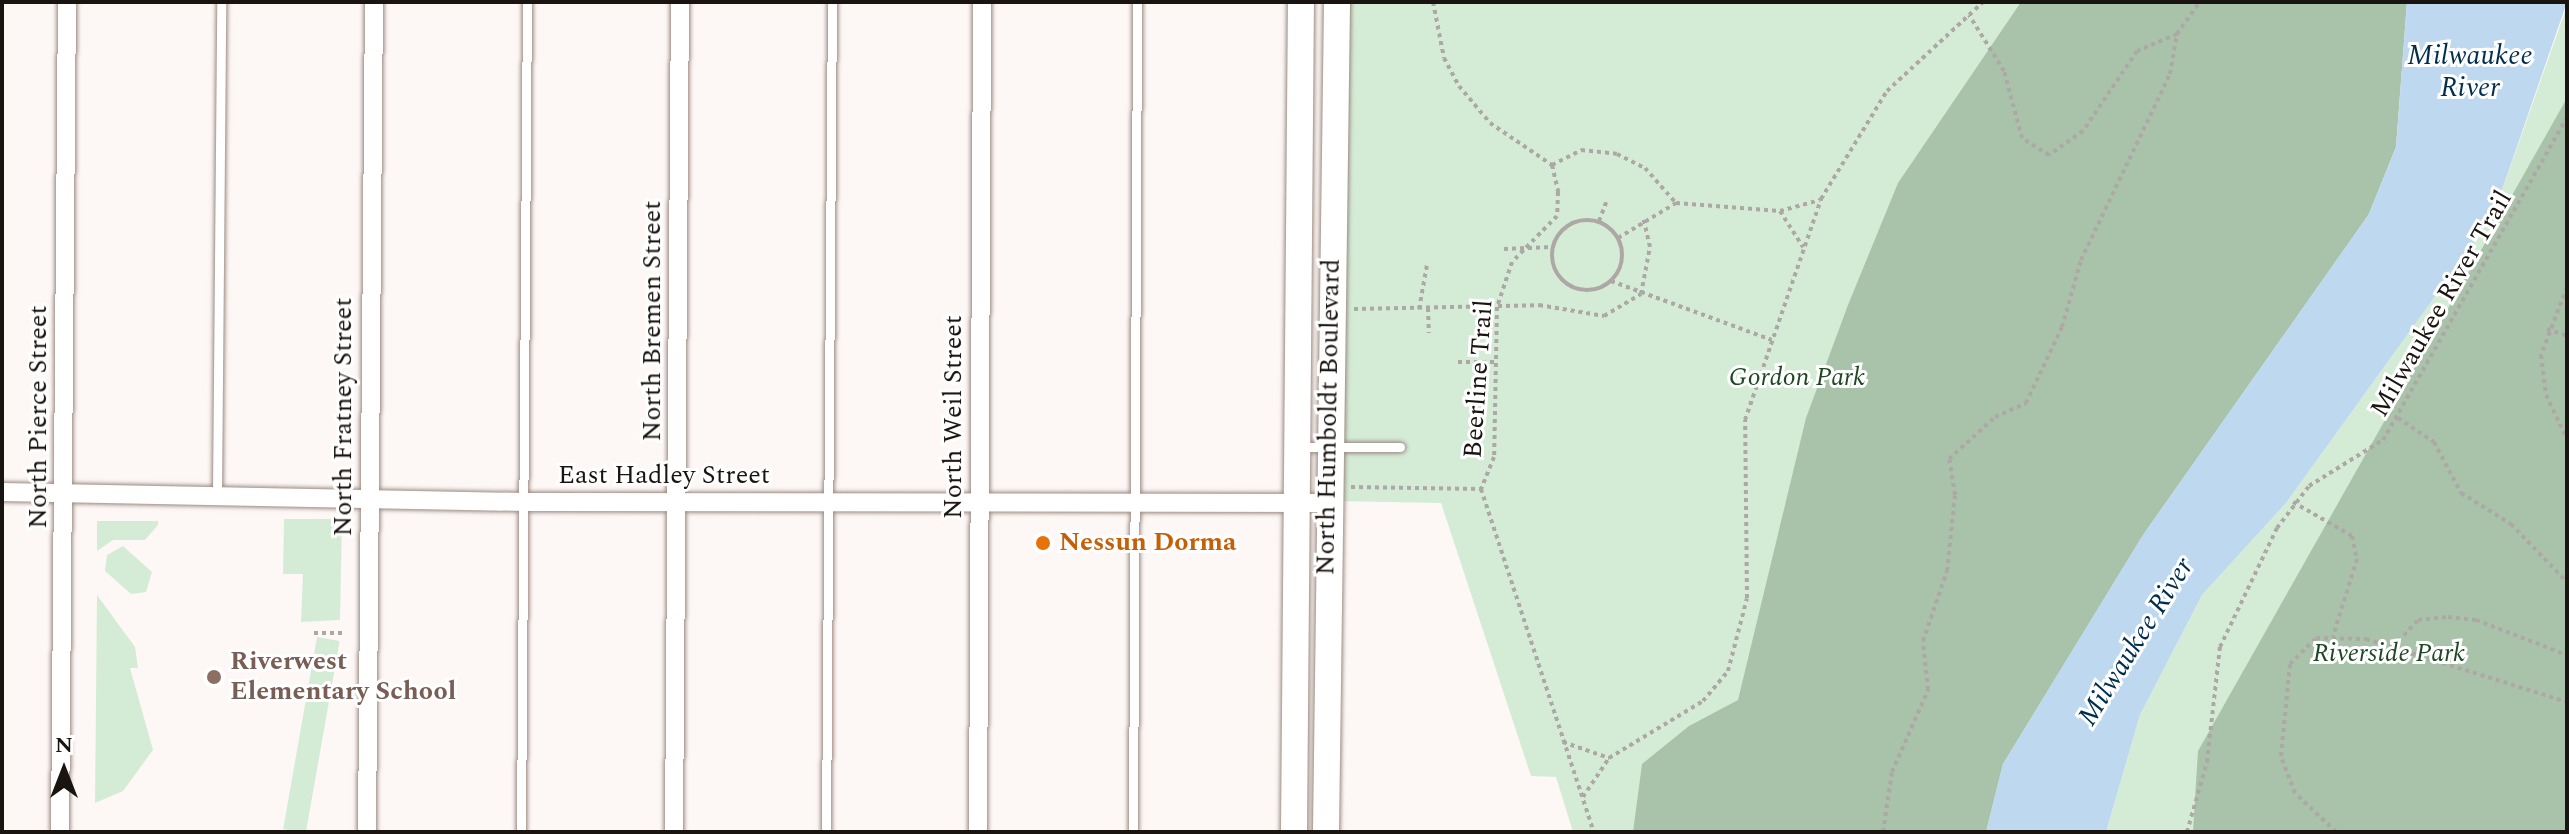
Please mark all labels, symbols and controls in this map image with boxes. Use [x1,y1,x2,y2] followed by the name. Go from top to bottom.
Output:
[2407,39,2533,105] water label: Milwaukee River
[2364,185,2520,423] street label: Milwaukee River Trail
[637,201,669,441] street label: North Bremen Street
[1311,258,1347,576] street label: North Humboldt Boulevard
[328,298,360,536] street label: North Fratney Street
[1458,299,1500,459] street label: Beerline Trail
[23,305,55,529] street label: North Pierce Street
[938,315,970,519] street label: North Weil Street
[1729,362,1865,394] park label: Gordon Park
[558,460,770,492] street label: East Hadley Street
[1059,527,1236,559] place label: Nessun Dorma
[1034,534,1052,552] marker: Nessun Dorma
[2071,552,2201,732] water label: Milwaukee River
[2313,638,2465,670] park label: Riverside Park
[230,646,456,708] place label: Riverwest Elementary School
[205,668,223,686] marker: Riverwest Elementary School
[55,729,73,762] text: N
[24,730,104,810] north arrow

